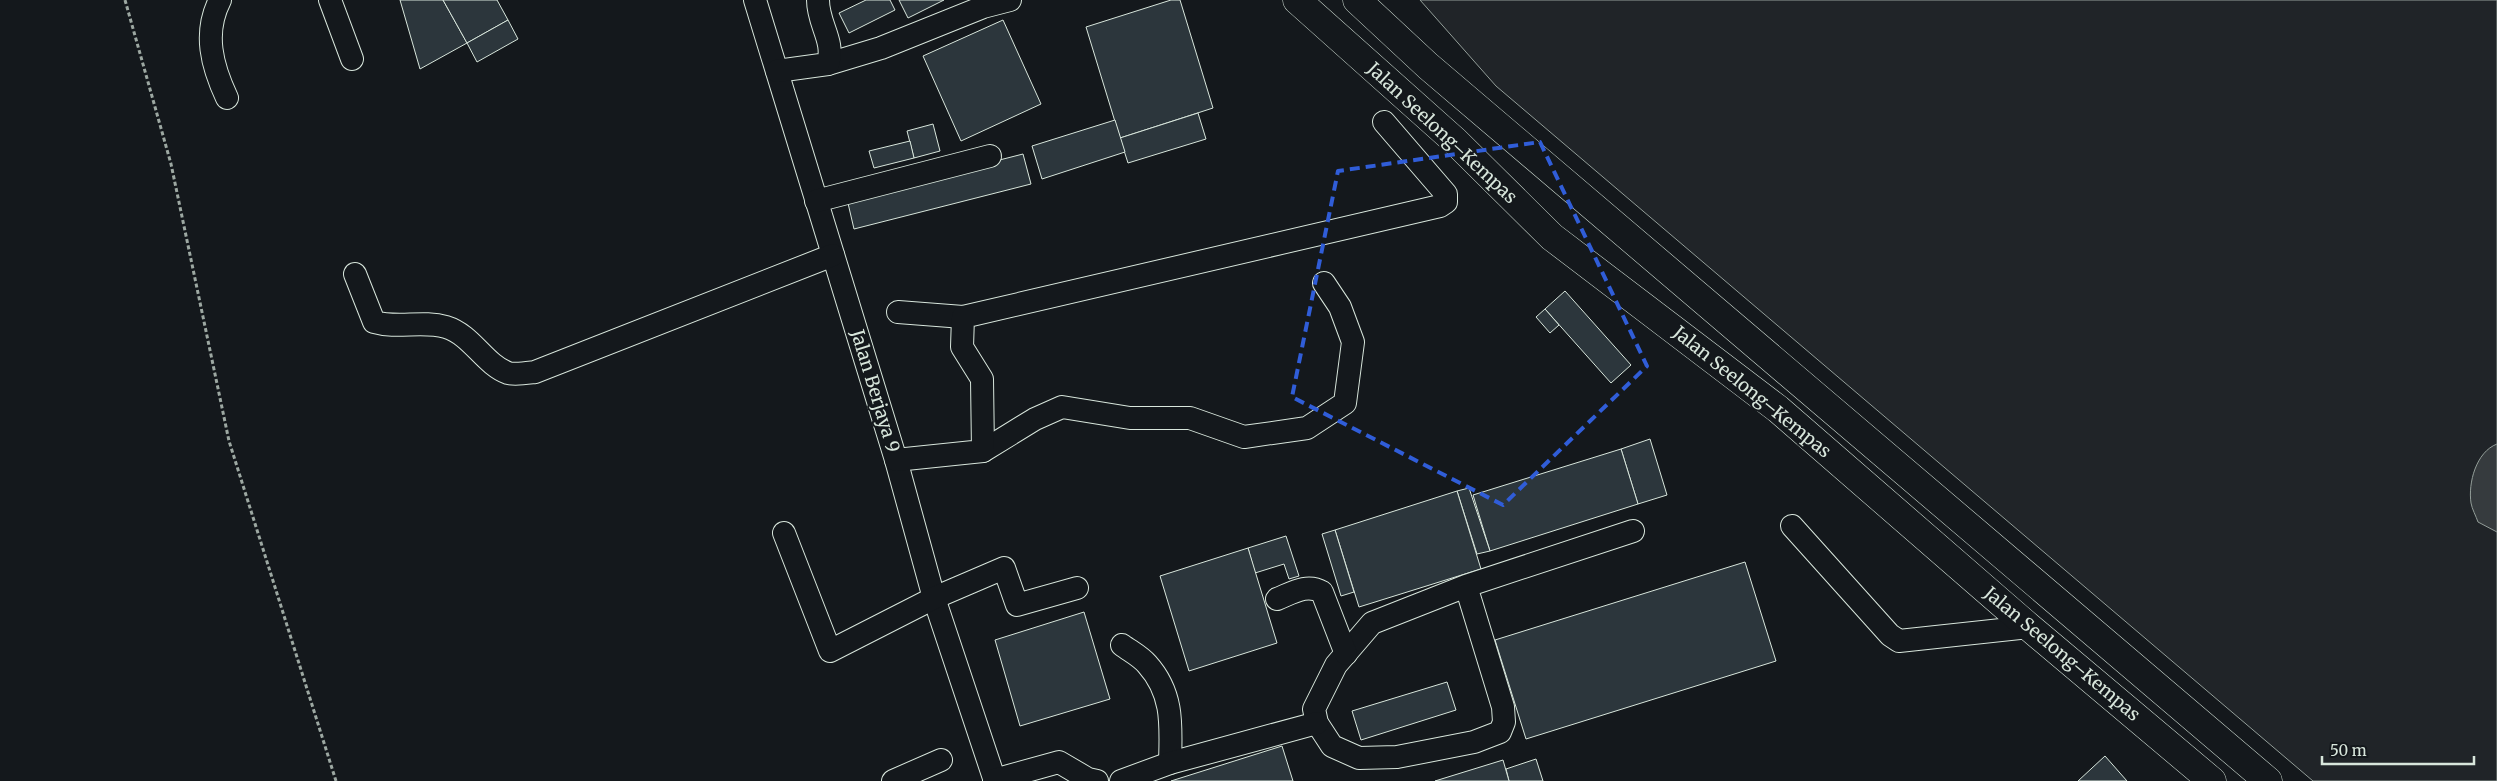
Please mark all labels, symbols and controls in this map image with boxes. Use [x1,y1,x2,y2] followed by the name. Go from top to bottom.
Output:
[1362,56,1522,208] street label: Jalan Seelong–Kempas
[1668,320,1836,463] street label: Jalan Seelong–Kempas
[846,326,905,455] street label: Jalan Berjaya 9
[1979,581,2145,726] street label: Jalan Seelong–Kempas
[2322,734,2474,766] scale bar
[2330,741,2367,760] text: 50 m

